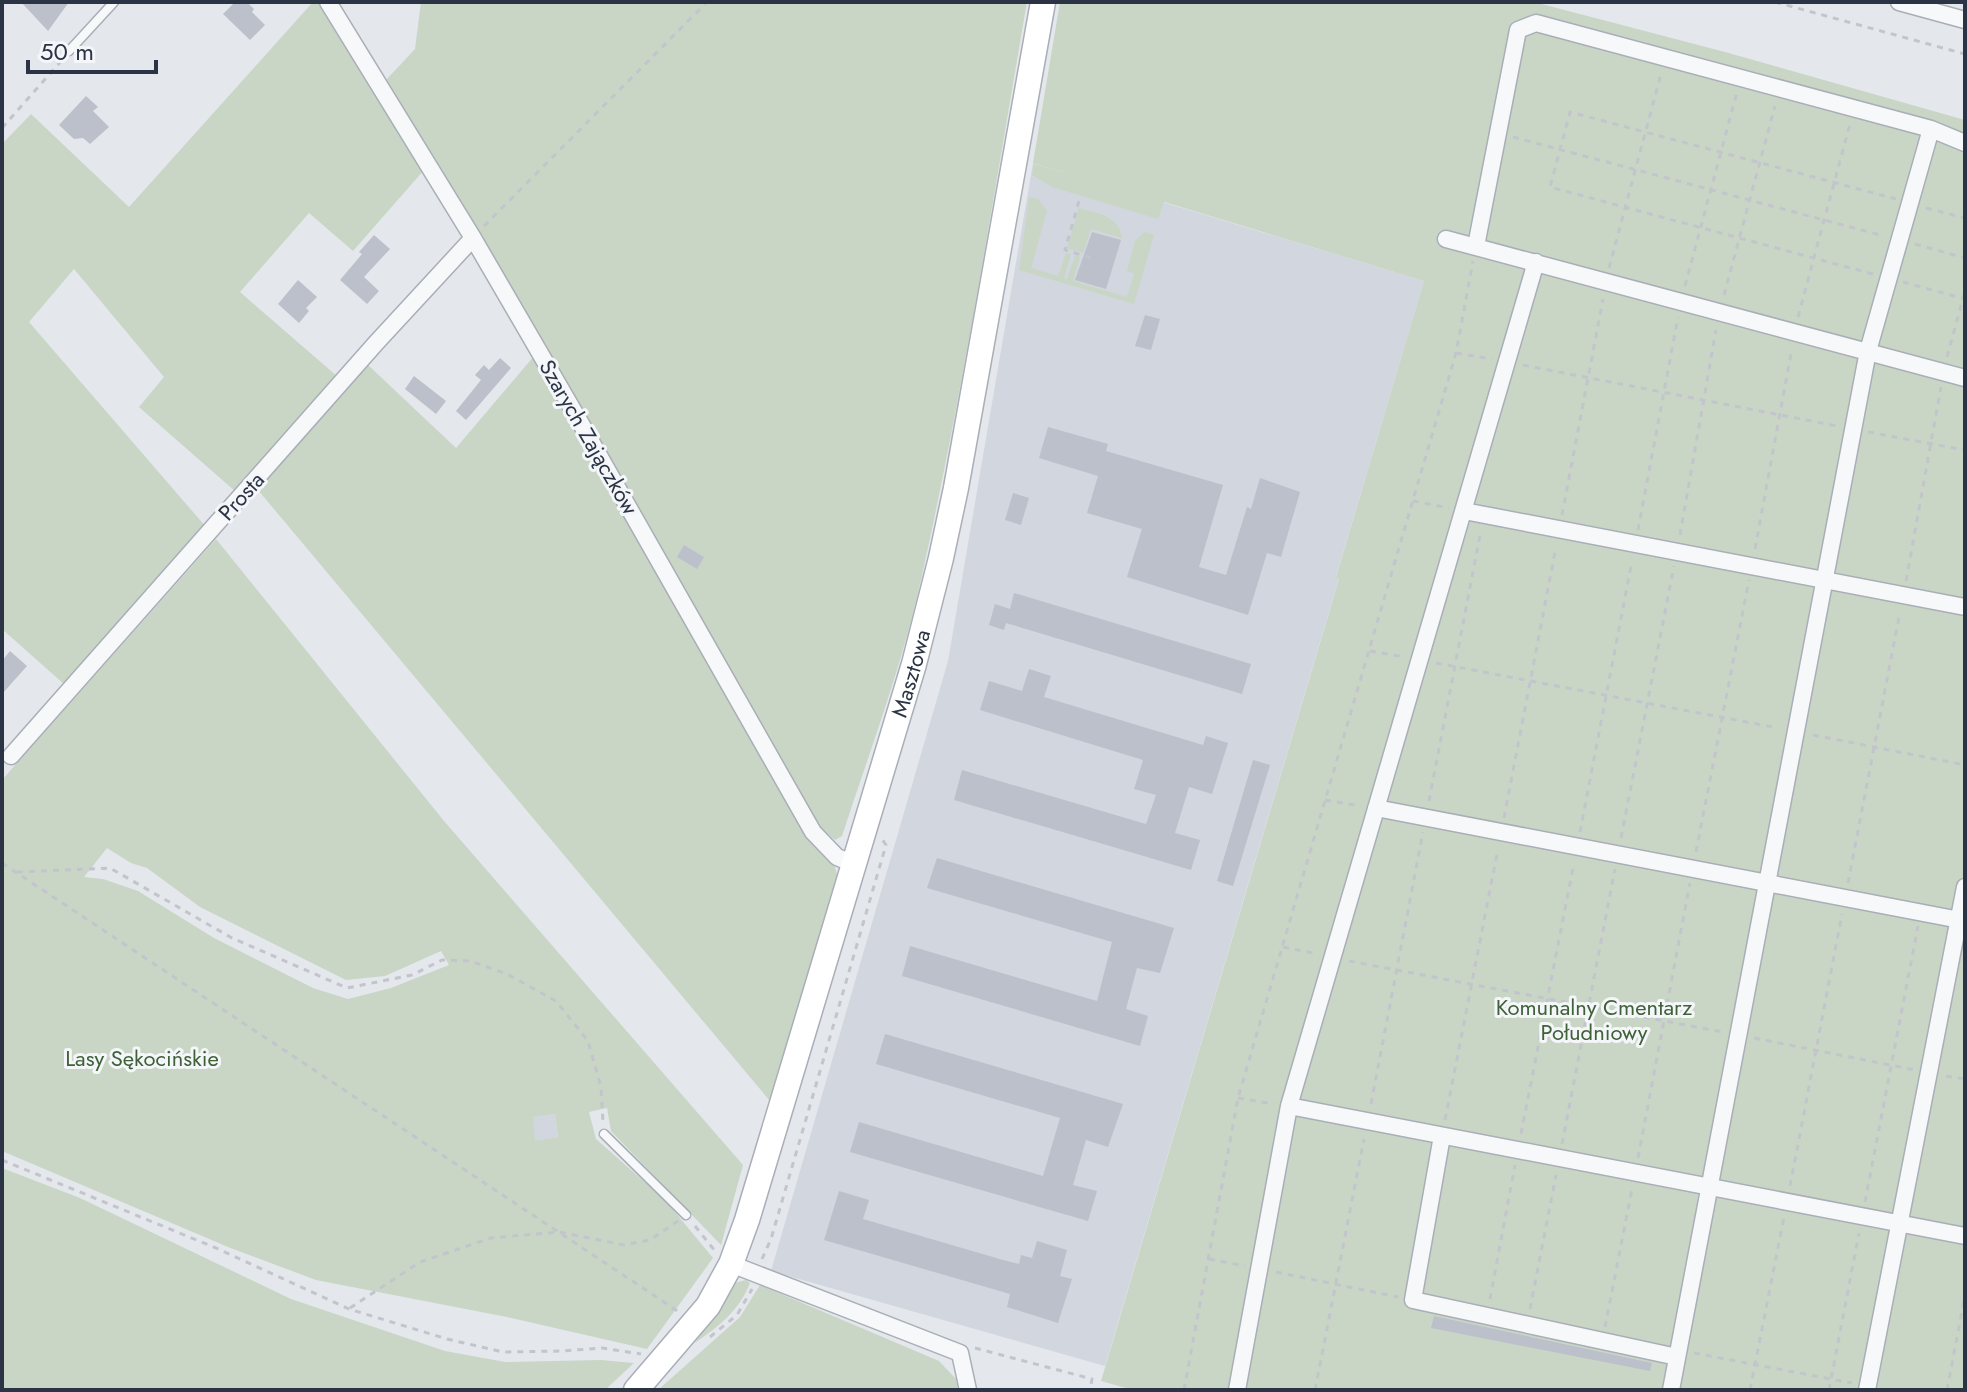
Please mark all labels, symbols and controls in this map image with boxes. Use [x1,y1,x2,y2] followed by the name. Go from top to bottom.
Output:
[28,24,156,74] scale bar
[40,34,94,69] text: 50 m
[532,354,646,521] street label: Szarych Zajączków
[211,465,271,527] street label: Prosta
[883,626,938,721] street label: Masztowa
[1496,991,1692,1048] park label: Komunalny Cmentarz Południowy
[65,1042,219,1074] park label: Lasy Sękocińskie

